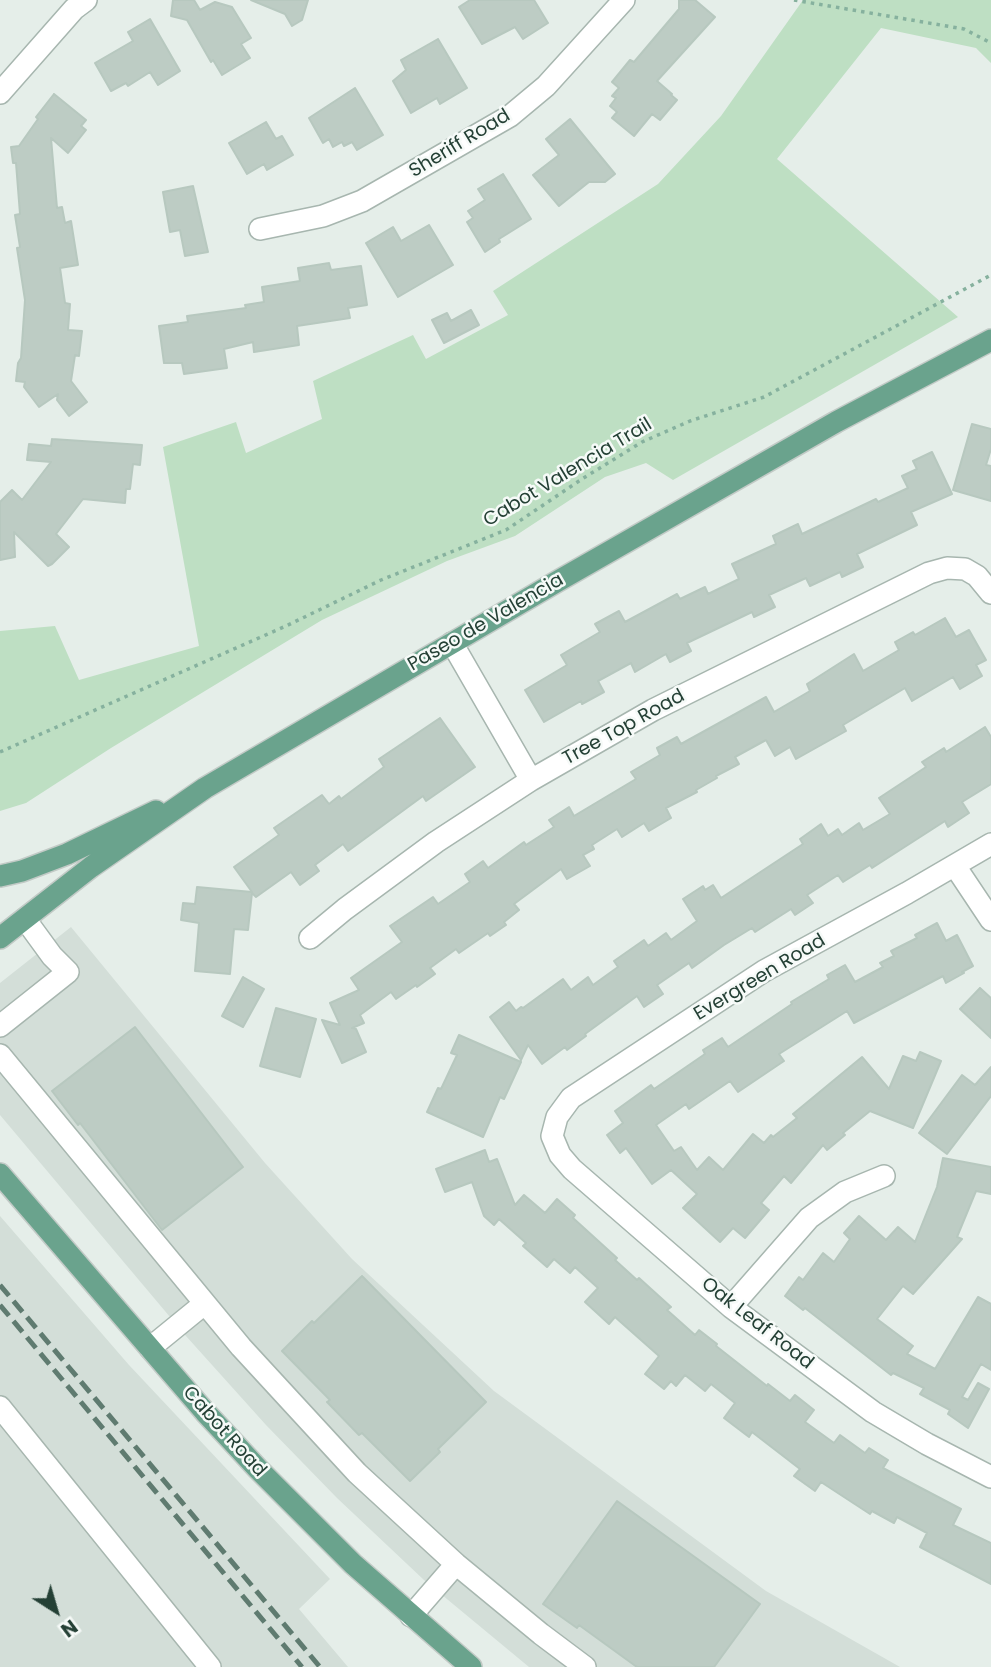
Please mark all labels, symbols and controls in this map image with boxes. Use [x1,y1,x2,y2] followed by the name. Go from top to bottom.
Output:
[405,105,515,183] street label: Sheriff Road
[480,414,656,532] street label: Cabot Valencia Trail
[404,569,568,677] street label: Paseo de Valencia
[559,685,689,771] street label: Tree Top Road
[690,930,830,1026] street label: Evergreen Road
[696,1273,818,1375] street label: Oak Leaf Road
[177,1382,271,1482] street label: Cabot Road
[21,1576,91,1646] north arrow
[55,1613,83,1643] text: N

